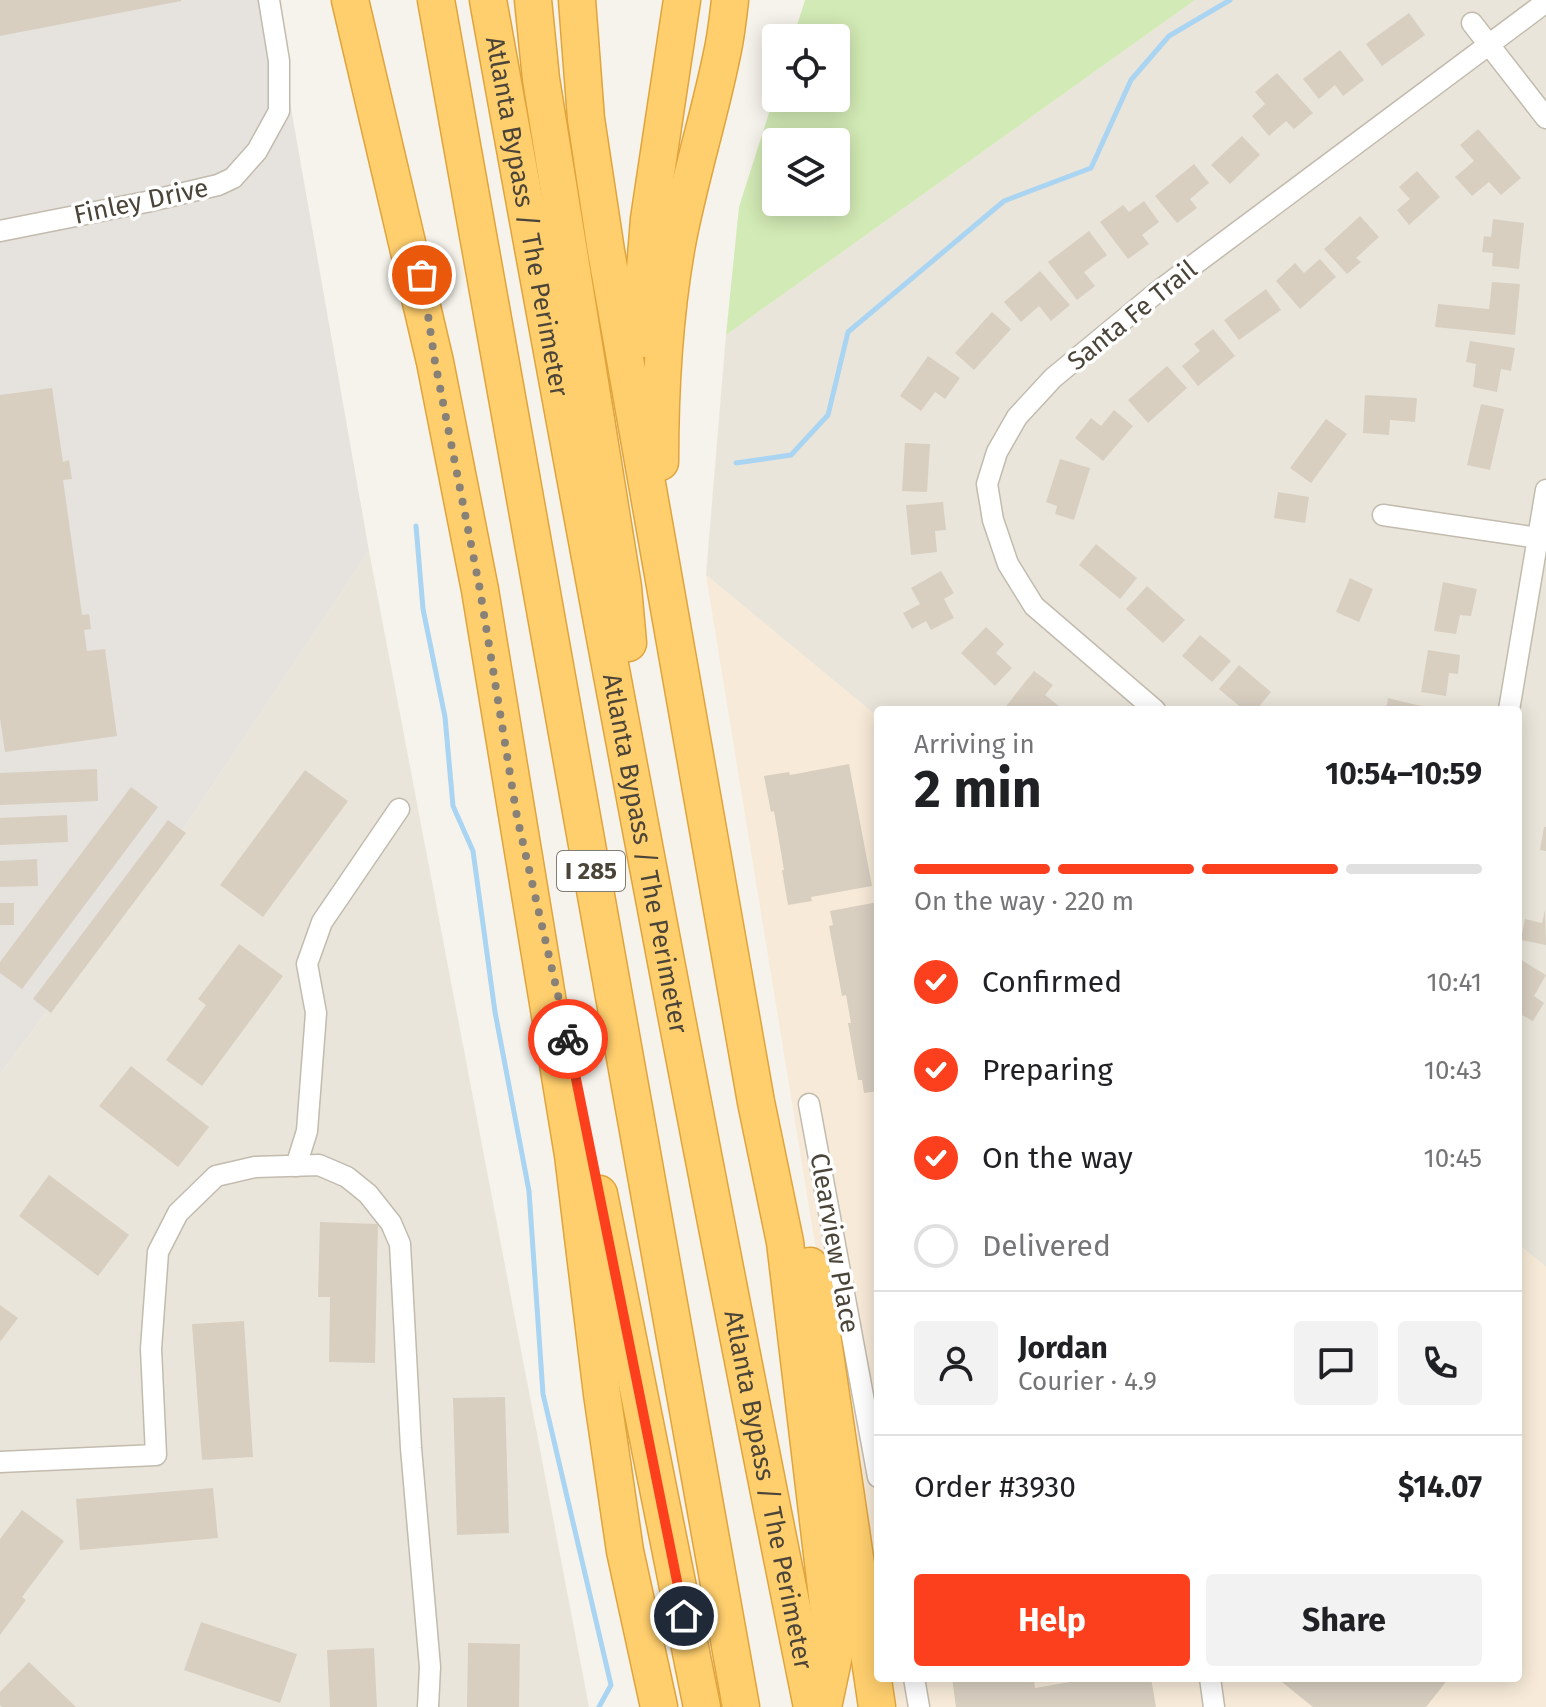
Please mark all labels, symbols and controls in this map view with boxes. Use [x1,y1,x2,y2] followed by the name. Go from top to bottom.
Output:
[762,24,850,216] map controls
[762,24,850,112] button: locate
[479,34,575,399] street label: Atlanta Bypass / The Perimeter
[762,128,850,216] button: layers
[71,172,211,231] street label: Finley Drive
[388,241,456,309] pin
[400,253,444,297] icon: bag
[1061,254,1204,377] street label: Santa Fe Trail
[596,671,694,1036] street label: Atlanta Bypass / The Perimeter
[914,729,1035,760] text: Arriving in
[1325,756,1482,792] text: 10:54–10:59
[914,758,1042,821] text: 2 min
[557,851,625,891] road number: I 285
[914,886,1134,917] text: On the way · 220 m
[914,960,958,1004] icon: check
[982,964,1122,1000] text: Confirmed
[1427,967,1482,998] text: 10:41
[528,999,608,1079] courier
[546,1017,590,1061] icon: bike
[914,1048,958,1092] icon: check
[982,1052,1113,1088] text: Preparing
[1424,1055,1482,1086] text: 10:43
[914,1136,958,1180] icon: check
[982,1140,1133,1176] text: On the way
[1424,1143,1482,1174] text: 10:45
[803,1151,866,1336] street label: Clearview Place
[982,1228,1111,1264] text: Delivered
[717,1308,819,1672] street label: Atlanta Bypass / The Perimeter
[914,1321,998,1405] button: person
[1294,1321,1378,1405] button: chat
[1398,1321,1482,1405] button: phone
[1018,1330,1108,1366] text: Jordan
[1018,1366,1157,1397] text: Courier · 4.9
[914,1469,1076,1505] text: Order #3930
[1398,1469,1482,1505] text: $14.07
[914,1574,1190,1666] button: Help
[1206,1574,1482,1666] button: Share
[650,1582,718,1650] pin
[662,1594,706,1638] icon: home

